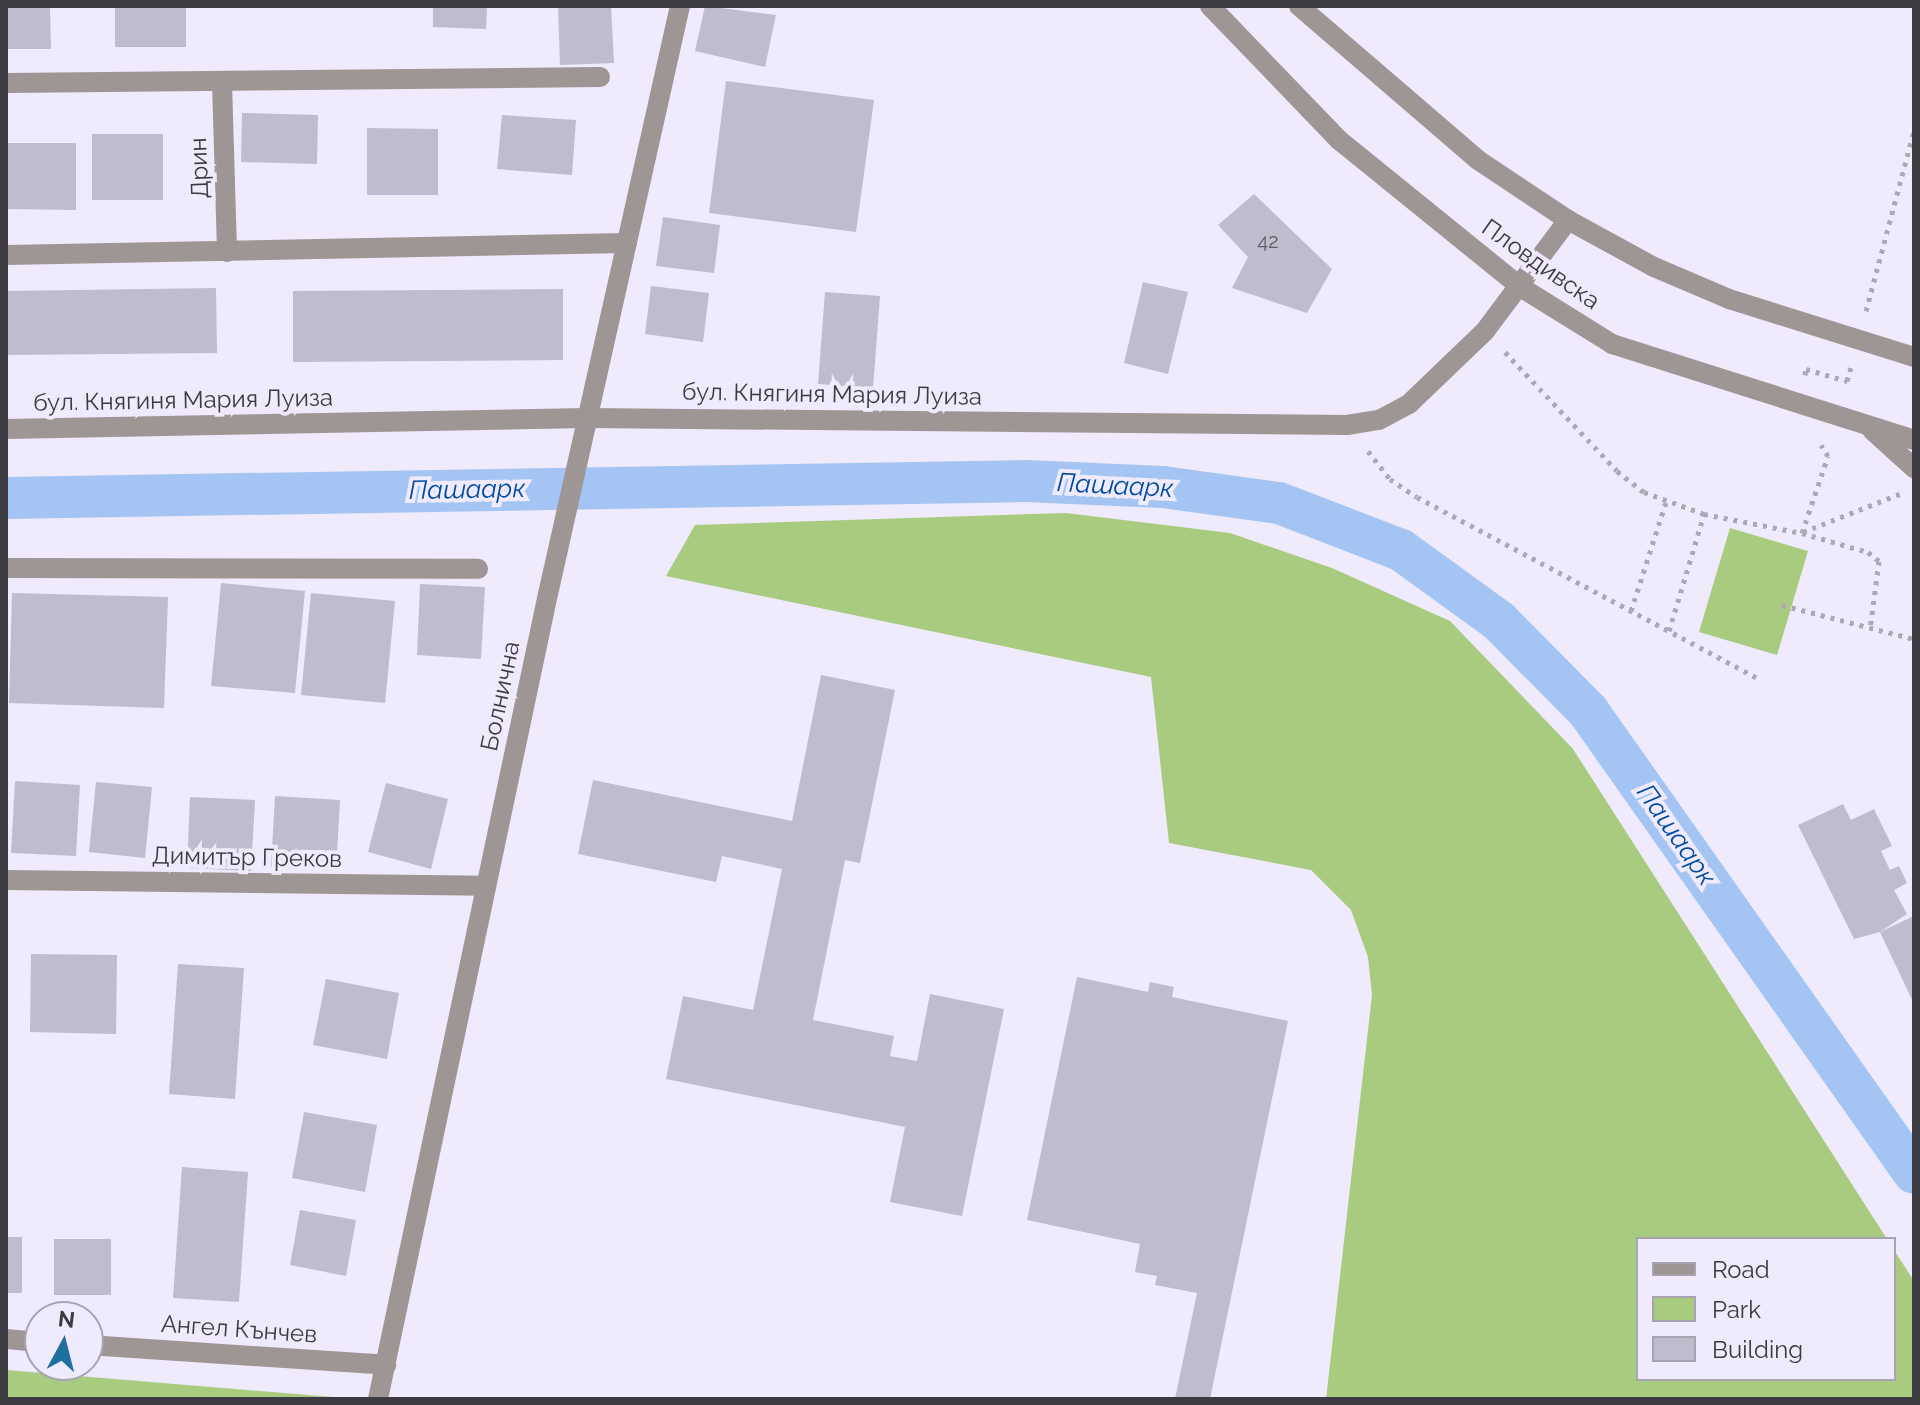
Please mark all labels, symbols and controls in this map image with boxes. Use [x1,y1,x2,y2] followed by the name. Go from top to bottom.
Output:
[184,137,214,199] street label: Дрин
[1476,213,1606,315] street label: Пловдивска
[1257,229,1279,253] house number: 42
[682,377,982,411] street label: бул. Княгиня Мария Луиза
[33,383,333,417] street label: бул. Княгиня Мария Луиза
[1056,467,1174,505] water label: Пашаарк
[409,473,525,507] water label: Пашаарк
[474,639,526,753] street label: Болнична
[1630,778,1722,892] water label: Пашаарк
[152,841,342,873] street label: Димитър Греков
[1636,1237,1896,1381] legend
[1712,1255,1770,1284] text: Road
[1712,1295,1761,1324] text: Park
[24,1301,104,1381] north arrow
[57,1305,77,1333] text: N
[160,1309,318,1349] street label: Ангел Кънчев
[1712,1335,1803,1364] text: Building

